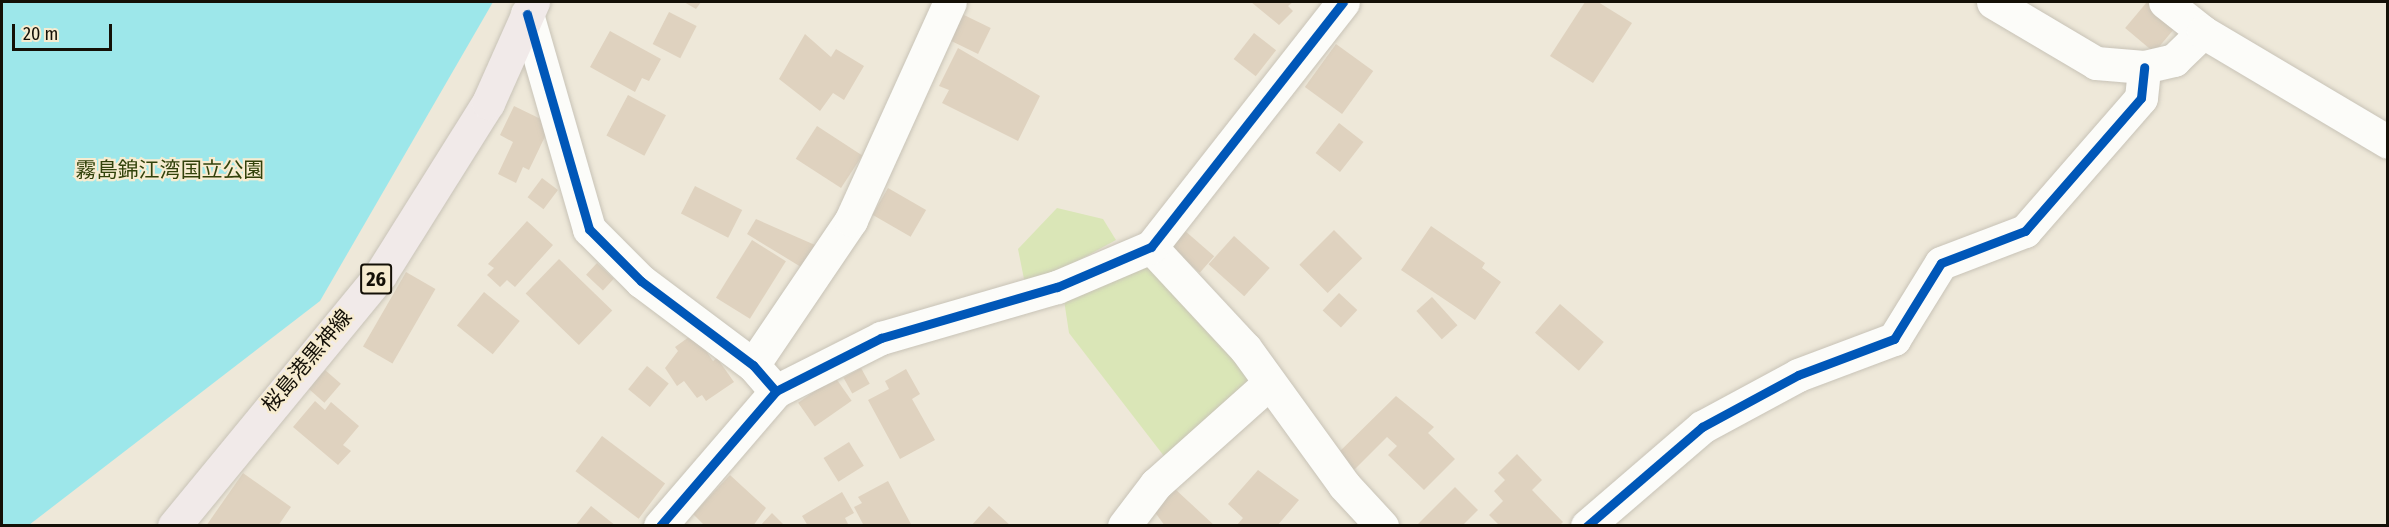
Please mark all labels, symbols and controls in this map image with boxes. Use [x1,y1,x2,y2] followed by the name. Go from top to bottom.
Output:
[15,12,116,50] scale bar
[23,23,58,45] text: 20 m
[76,157,264,183] park label: 霧島錦江湾国立公園
[360,262,392,296] road number: 26
[257,305,357,417] street label: 桜島港黒神線

